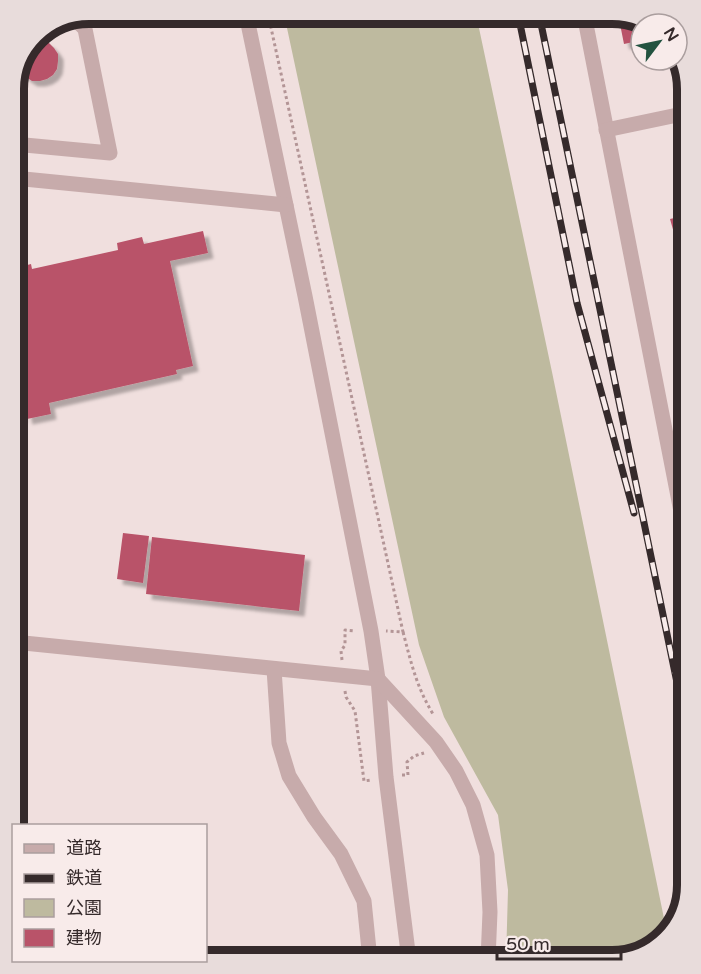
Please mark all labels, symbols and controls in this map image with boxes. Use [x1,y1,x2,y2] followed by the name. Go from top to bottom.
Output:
[629,12,689,72] north arrow
[659,24,683,45] text: N
[12,824,207,962] legend
[66,837,102,859] text: 道路
[66,867,102,889] text: 鉄道
[66,897,102,919] text: 公園
[497,923,622,961] scale bar
[66,927,102,949] text: 建物
[506,933,550,955] text: 50 m

